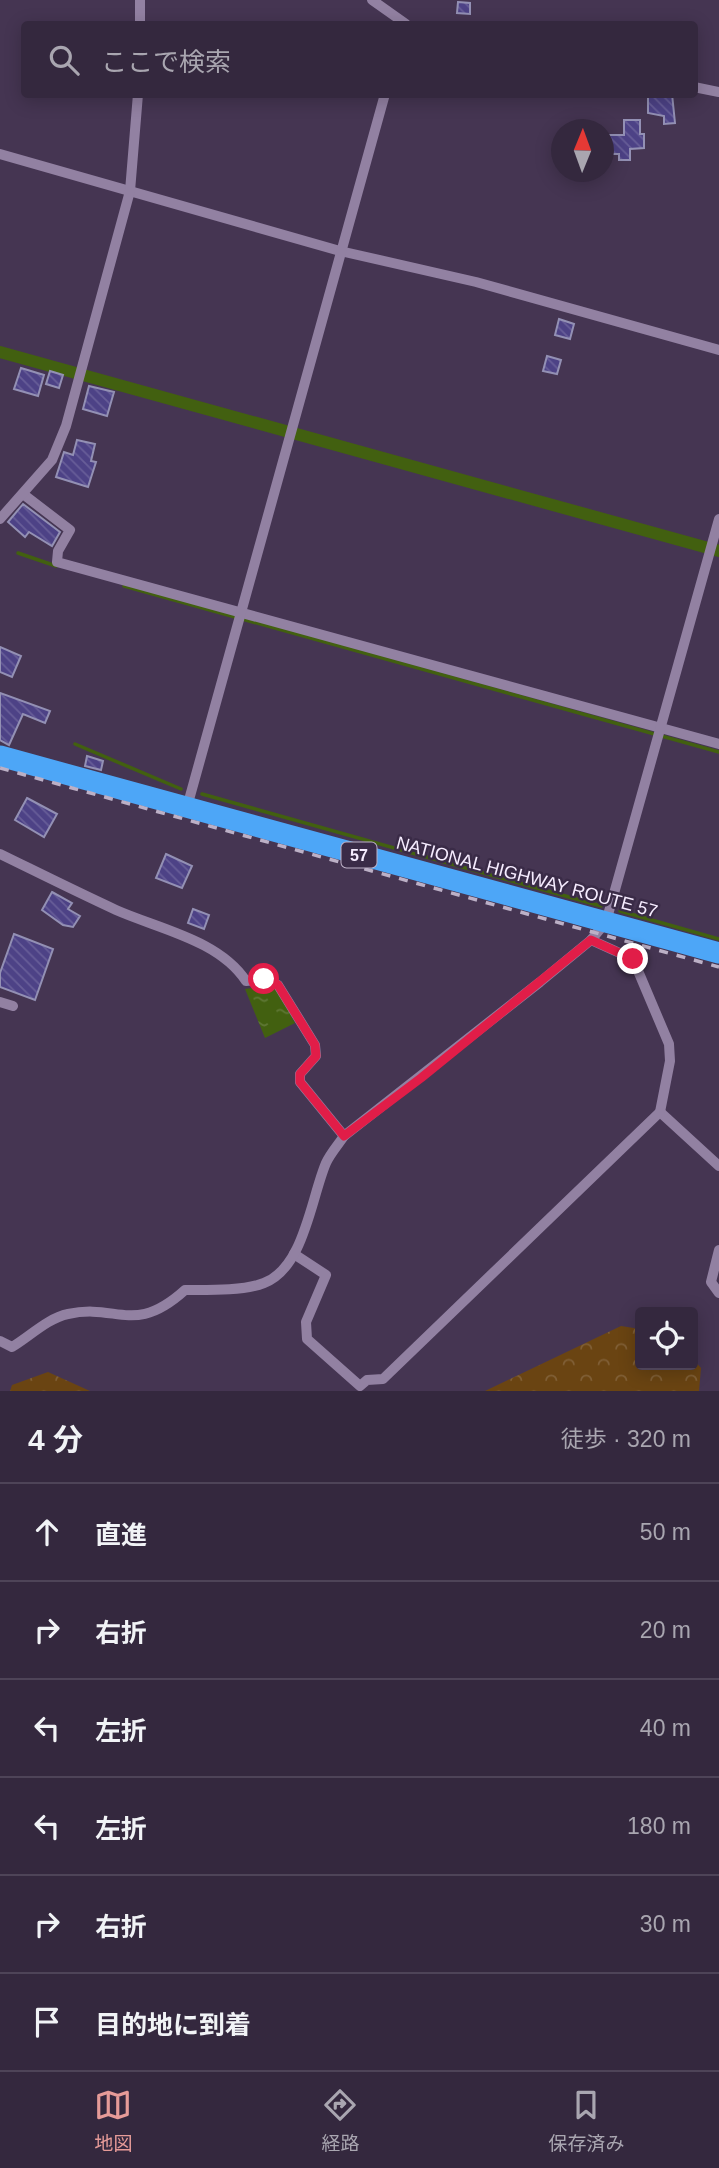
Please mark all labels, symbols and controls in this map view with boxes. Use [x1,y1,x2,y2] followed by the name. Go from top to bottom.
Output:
[21,21,698,98] search box
[45,41,83,79] icon: search
[101,47,231,77] text: ここで検索
[551,119,614,182] north arrow
[394,832,660,922] street label: NATIONAL HIGHWAY ROUTE 57
[342,842,376,868] road number: 57
[617,943,648,974] route end
[248,963,279,994] route start
[635,1307,698,1370] map controls
[635,1307,698,1370] button: locate
[28,1423,83,1456] text: 4 分
[561,1426,691,1452] text: 徒歩 · 320 m
[28,1513,66,1551] icon: ahead
[640,1519,691,1545] text: 50 m
[95,1520,147,1550] text: 直進
[28,1611,66,1649] icon: right
[640,1617,691,1643] text: 20 m
[95,1618,147,1648] text: 右折
[28,1709,66,1747] icon: left
[640,1715,691,1741] text: 40 m
[95,1716,147,1746] text: 左折
[28,1807,66,1845] icon: left
[627,1813,691,1839] text: 180 m
[95,1814,147,1844] text: 左折
[28,1905,66,1943] icon: right
[640,1911,691,1937] text: 30 m
[95,1912,147,1942] text: 右折
[28,2003,66,2041] icon: arrive
[95,2010,251,2040] text: 目的地に到着
[94,2086,133,2155] tab: 地図
[321,2086,360,2155] tab: 経路
[548,2086,625,2155] tab: 保存済み

